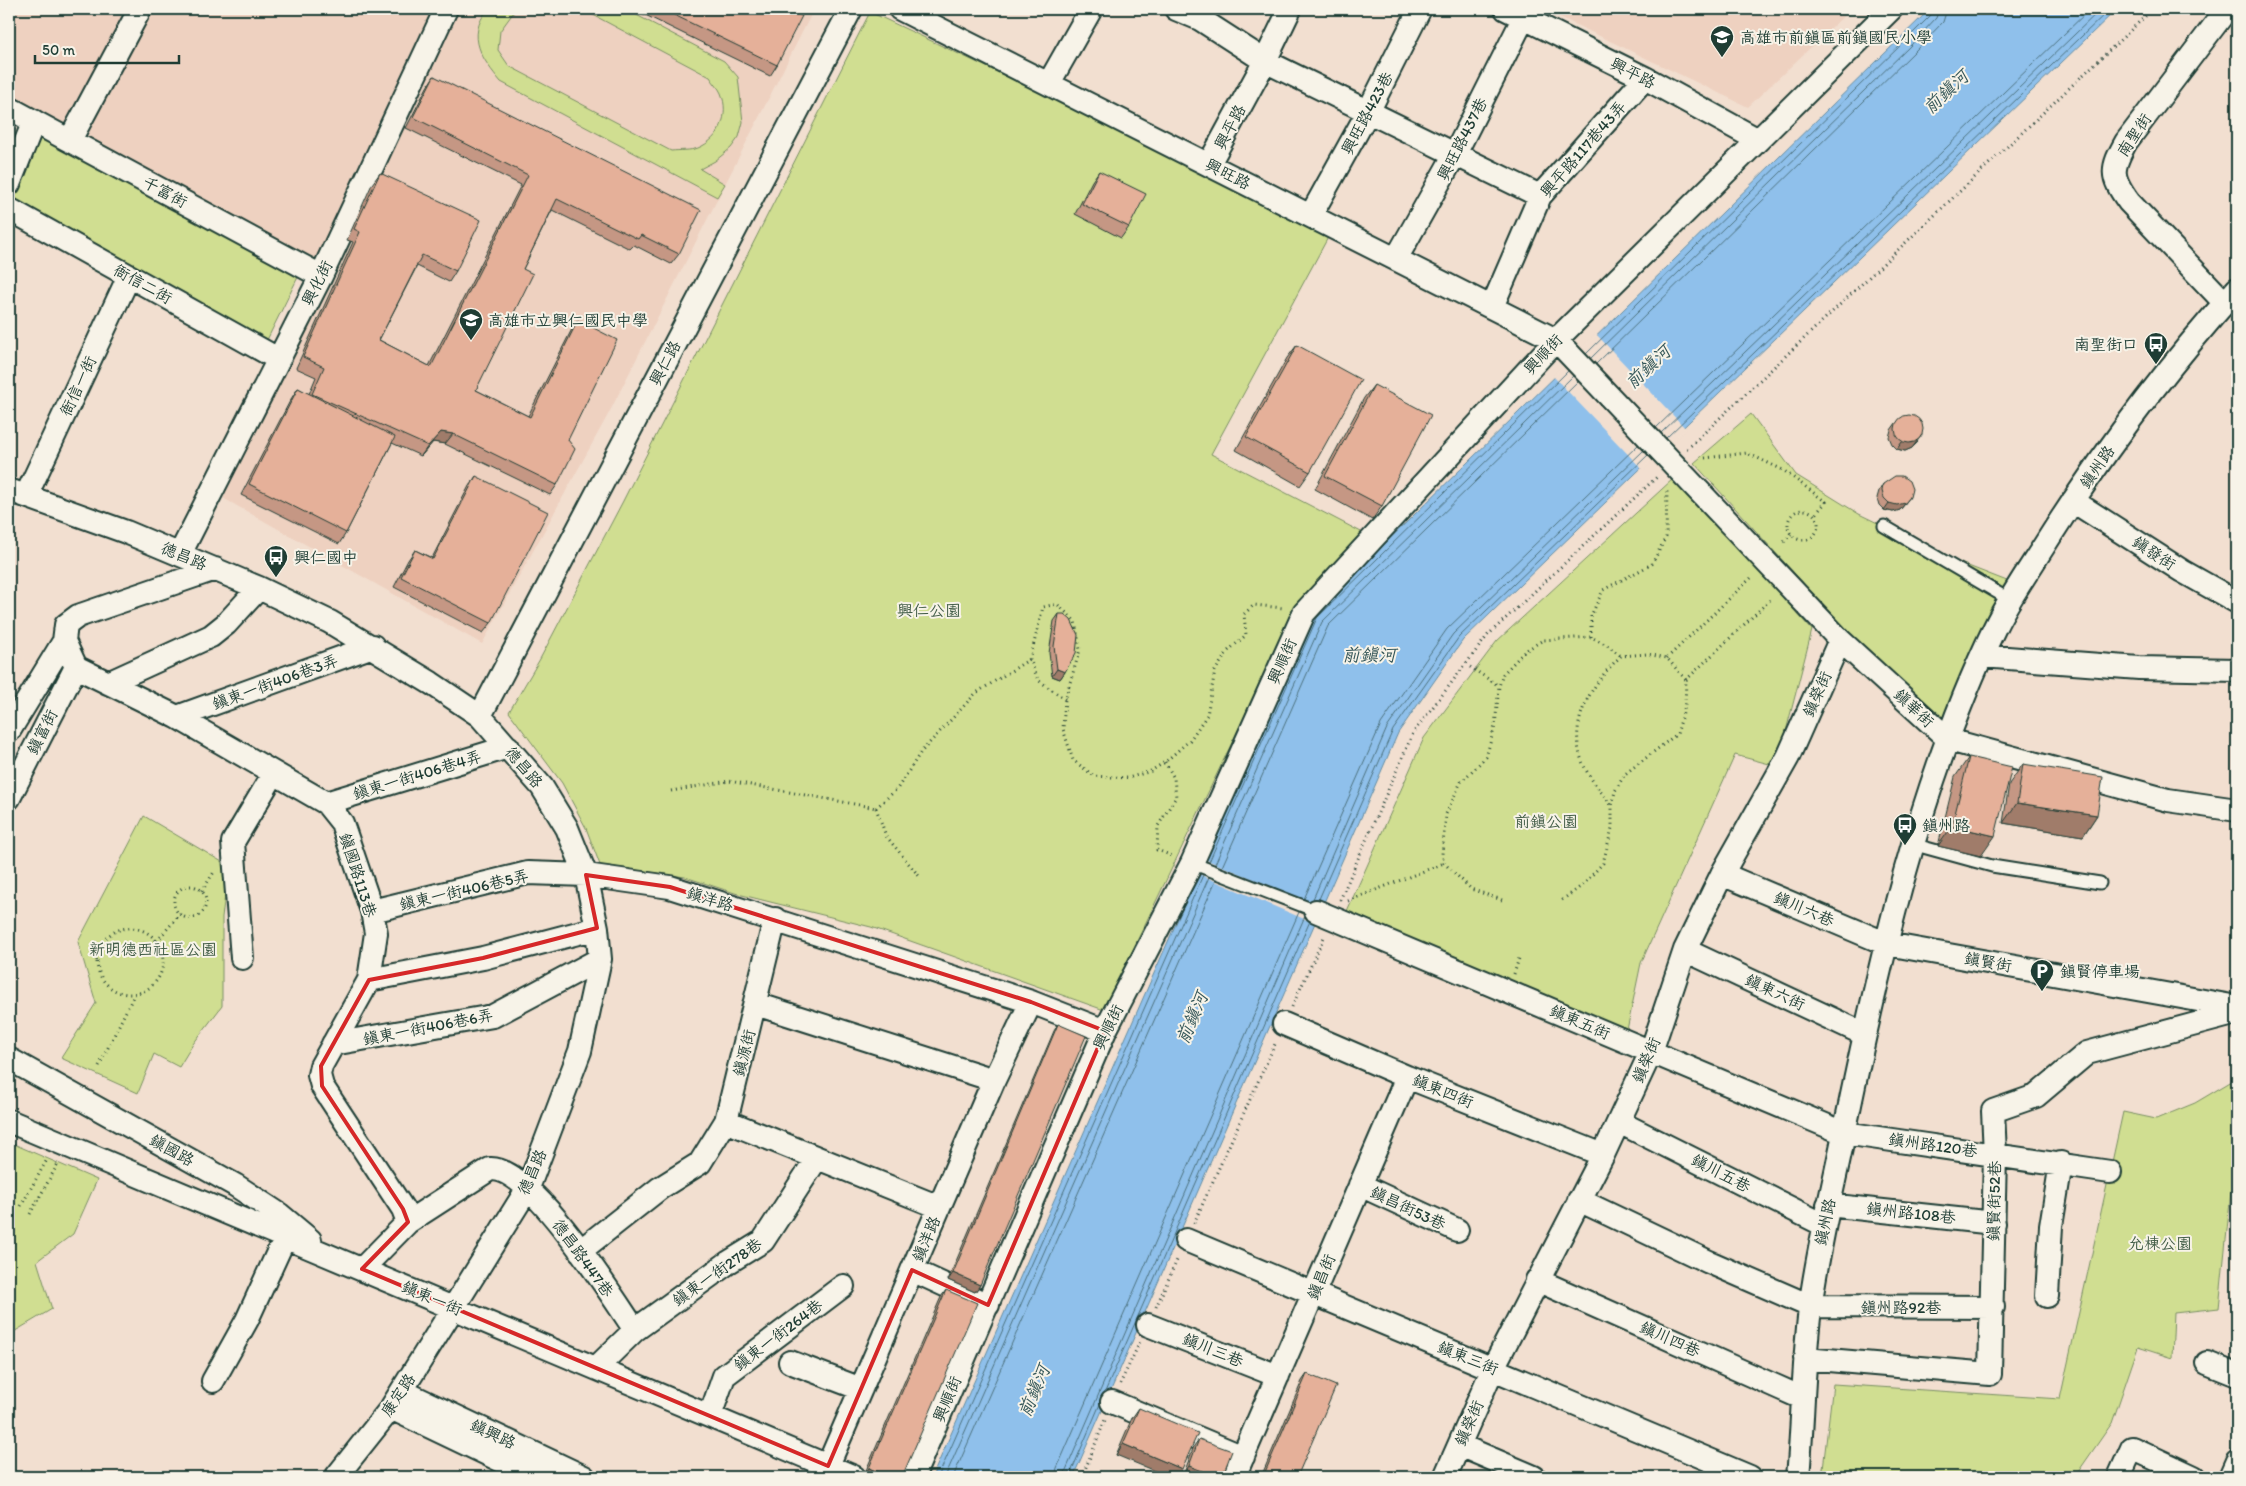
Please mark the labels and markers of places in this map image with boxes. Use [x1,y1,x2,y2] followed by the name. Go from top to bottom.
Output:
[1709,24,1735,58] school or university icon: 高雄市前鎮區前鎮國民小學
[1740,28,1932,47] place label: 高雄市前鎮區前鎮國民小學
[458,307,484,341] school or university icon: 高雄市立興仁國民中學
[488,311,648,330] place label: 高雄市立興仁國民中學
[2143,331,2169,365] bus stop icon: 南聖街口
[2074,335,2138,354] place label: 南聖街口
[263,544,289,578] bus stop icon: 興仁國中
[294,548,358,567] place label: 興仁國中
[1892,812,1918,846] bus stop icon: 鎮州路
[1922,816,1970,835] place label: 鎮州路
[2029,958,2055,992] parking icon: 鎮賢停車場
[2060,962,2140,981] place label: 鎮賢停車場

